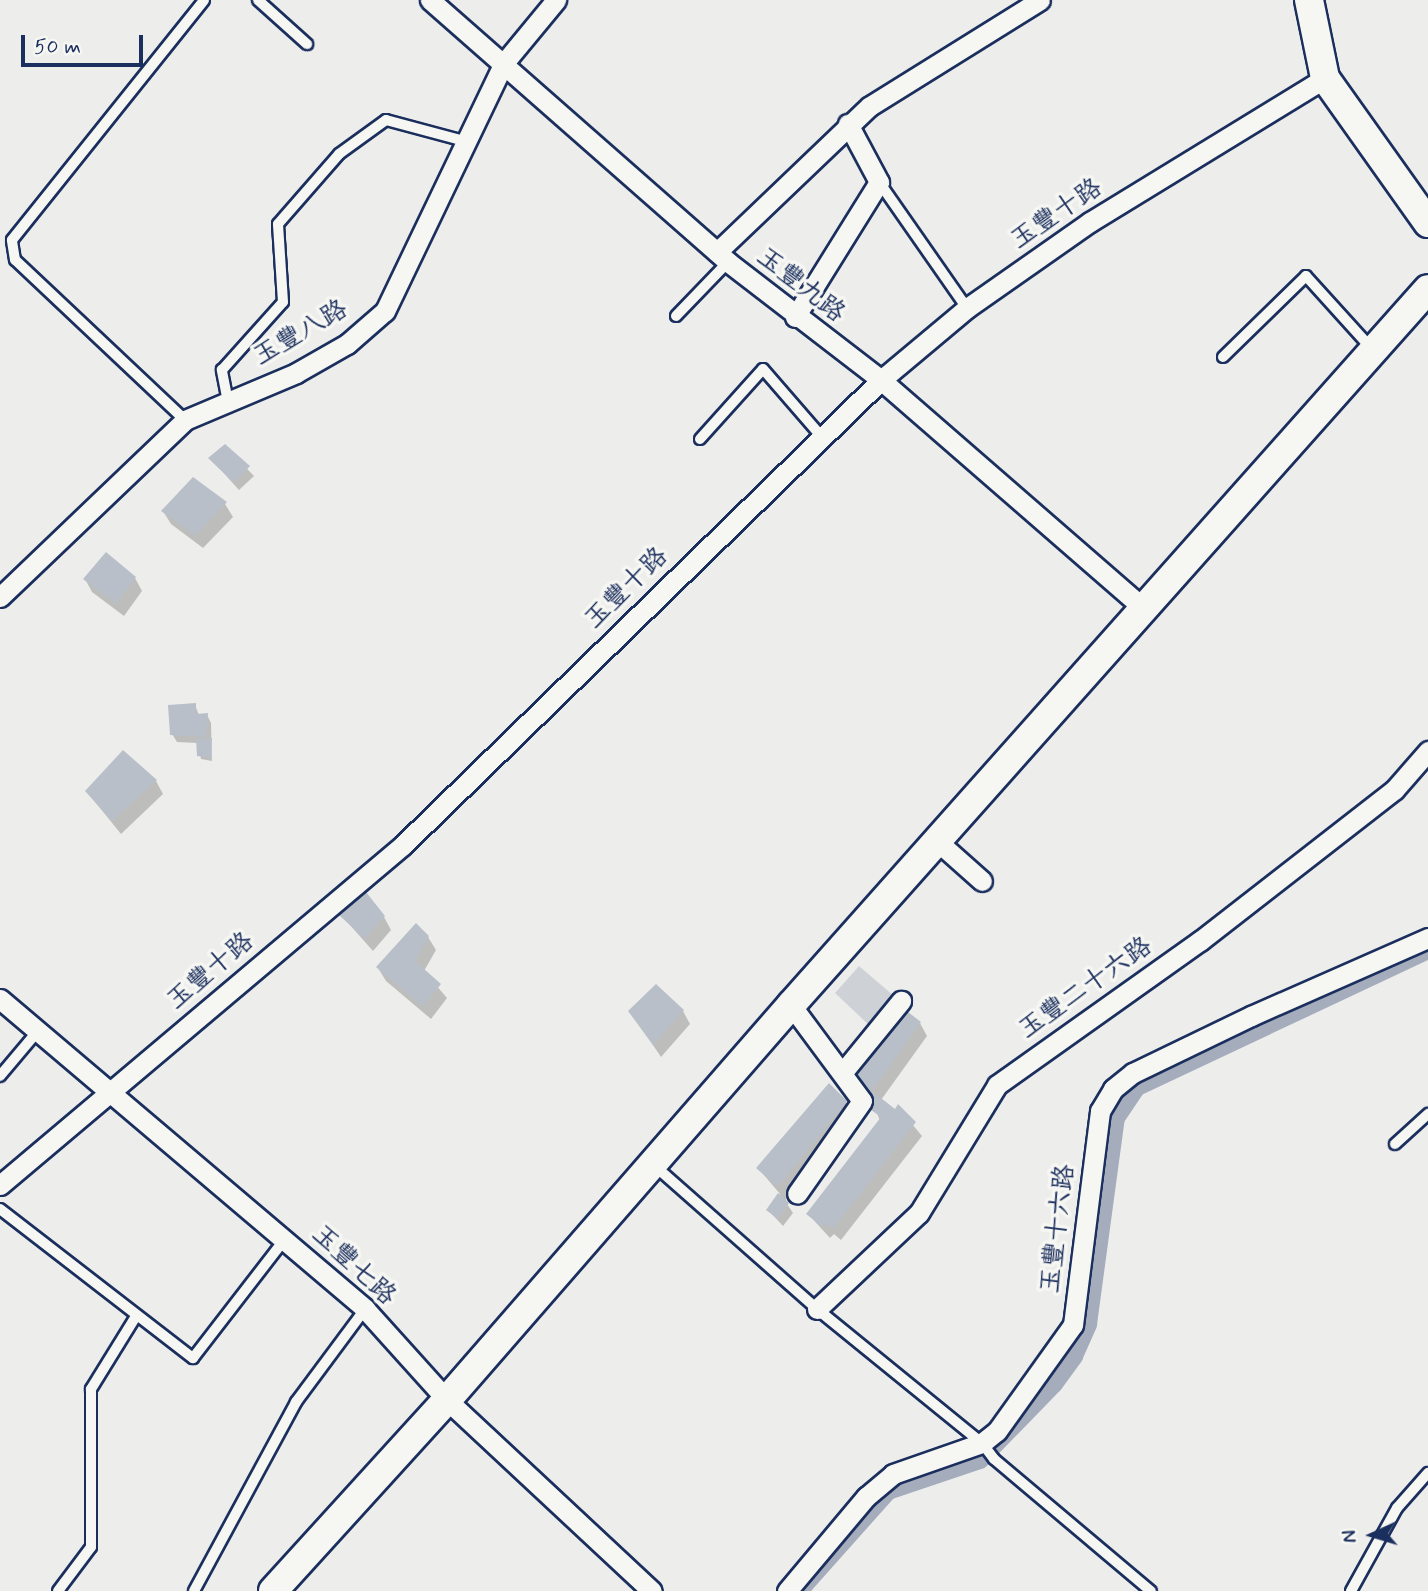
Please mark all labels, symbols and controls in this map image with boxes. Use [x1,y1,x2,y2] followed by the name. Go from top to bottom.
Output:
[24,21,147,65] scale bar
[34,33,81,61] text: 50 m
[1005,173,1109,257] street label: 玉豐十路
[749,242,851,330] street label: 玉豐九路
[248,294,354,374] street label: 玉豐八路
[579,542,675,636] street label: 玉豐十路
[161,927,261,1017] street label: 玉豐十路
[1013,931,1159,1047] street label: 玉豐二十六路
[1036,1163,1082,1295] street label: 玉豐十六路
[304,1219,402,1313] street label: 玉豐七路
[1337,1500,1407,1570] north arrow
[1338,1529,1363,1544] text: N

